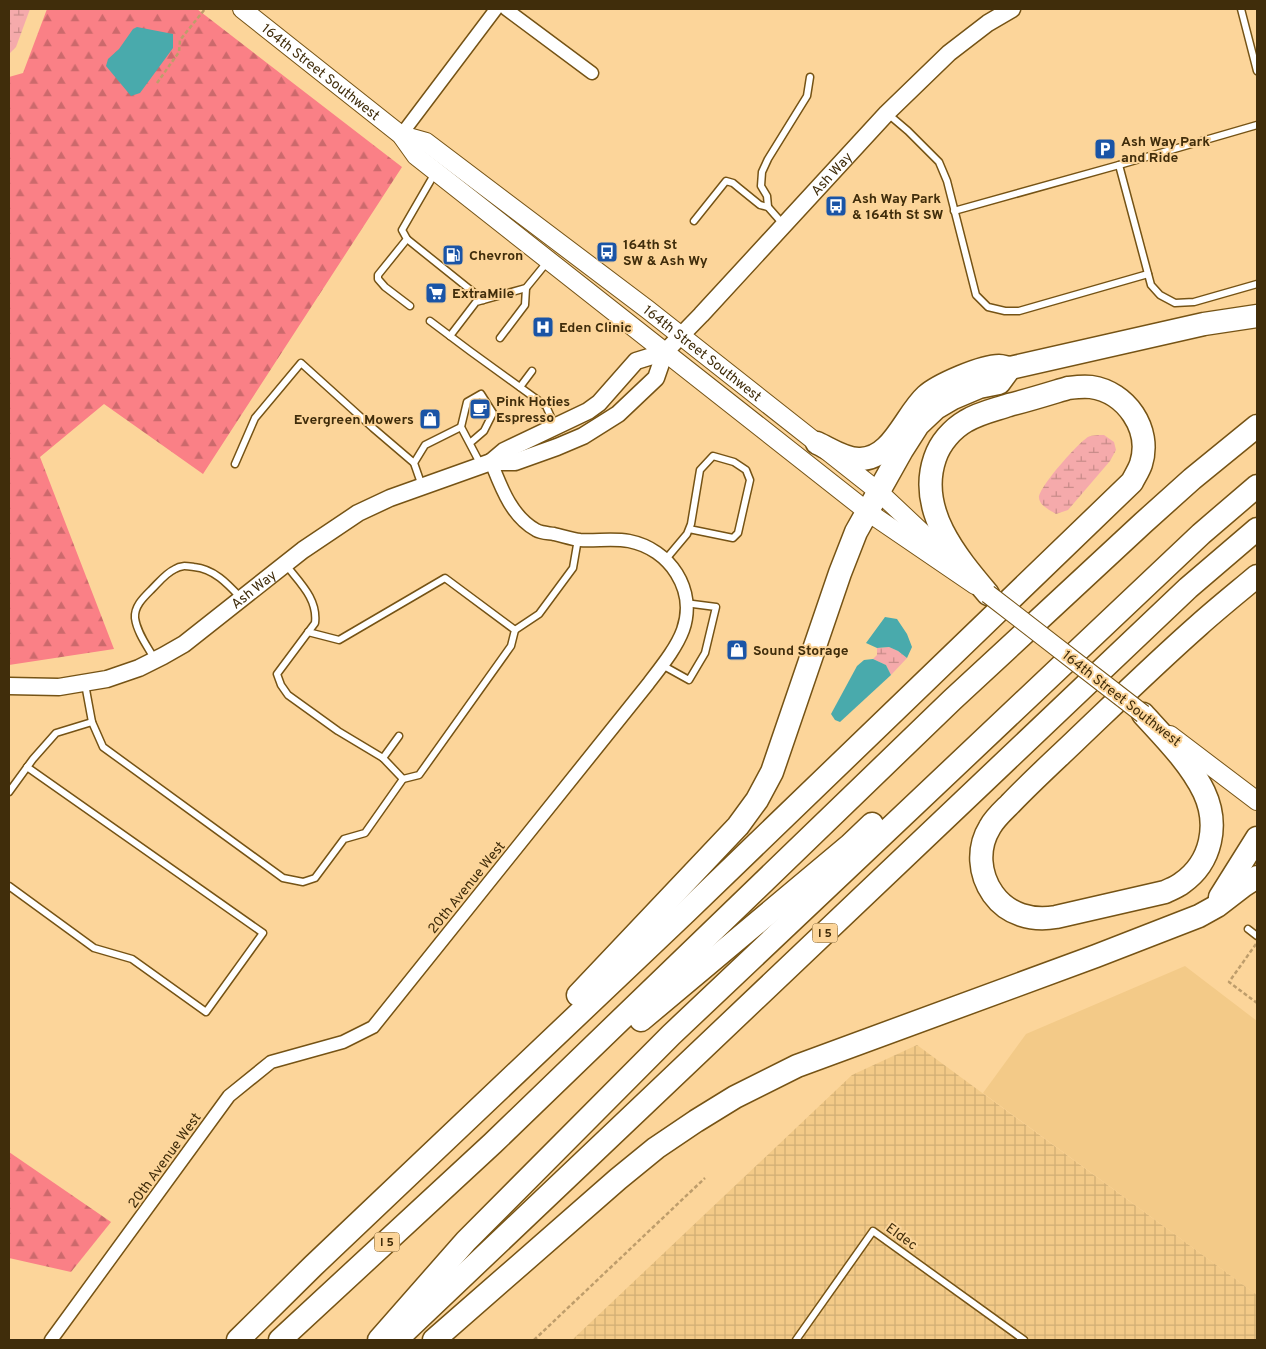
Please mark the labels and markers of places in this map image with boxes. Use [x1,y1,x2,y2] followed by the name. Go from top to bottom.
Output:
[1121,134,1210,167] place label: Ash Way Park and Ride
[1093,137,1117,161] parking icon: Ash Way Park and Ride
[852,191,943,224] place label: Ash Way Park & 164th St SW
[824,194,848,218] bus stop icon: Ash Way Park & 164th St SW
[623,237,708,270] place label: 164th St SW & Ash Wy
[595,240,619,264] bus stop icon: 164th St SW & Ash Wy
[441,243,465,267] fuel station icon: Chevron
[469,248,523,265] place label: Chevron
[424,281,448,305] supermarket icon: ExtraMile
[452,286,514,303] place label: ExtraMile
[531,315,555,339] hospital icon: Eden Clinic
[559,320,632,337] place label: Eden Clinic
[496,394,570,427] place label: Pink Hoties Espresso
[468,397,492,421] cafe icon: Pink Hoties Espresso
[418,407,442,431] shop icon: Evergreen Mowers
[294,412,414,429] place label: Evergreen Mowers
[725,638,749,662] shop icon: Sound Storage
[753,643,849,660] place label: Sound Storage

